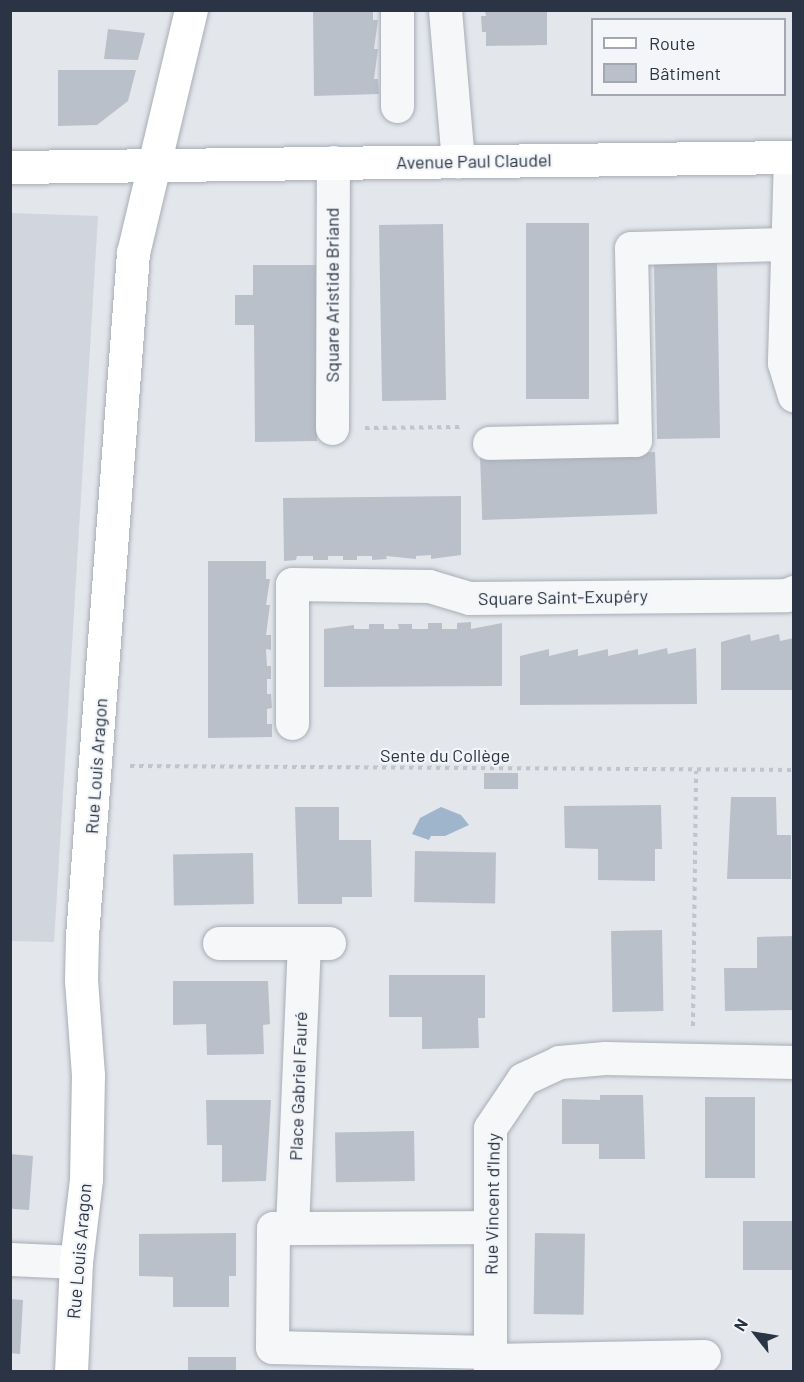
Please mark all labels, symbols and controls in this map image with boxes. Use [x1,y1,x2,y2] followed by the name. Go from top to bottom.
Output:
[591,18,786,96] legend
[649,32,695,54] text: Route
[649,62,721,84] text: Bâtiment
[396,149,552,173] street label: Avenue Paul Claudel
[321,208,343,382] street label: Square Aristide Briand
[478,585,648,609] street label: Square Saint-Exupéry
[80,697,112,835] street label: Rue Louis Aragon
[380,744,510,766] street label: Sente du Collège
[285,1011,311,1161] street label: Place Gabriel Fauré
[480,1133,504,1275] street label: Rue Vincent d'Indy
[62,1182,96,1320] street label: Rue Louis Aragon
[726,1304,786,1364] north arrow
[729,1315,751,1334] text: N

